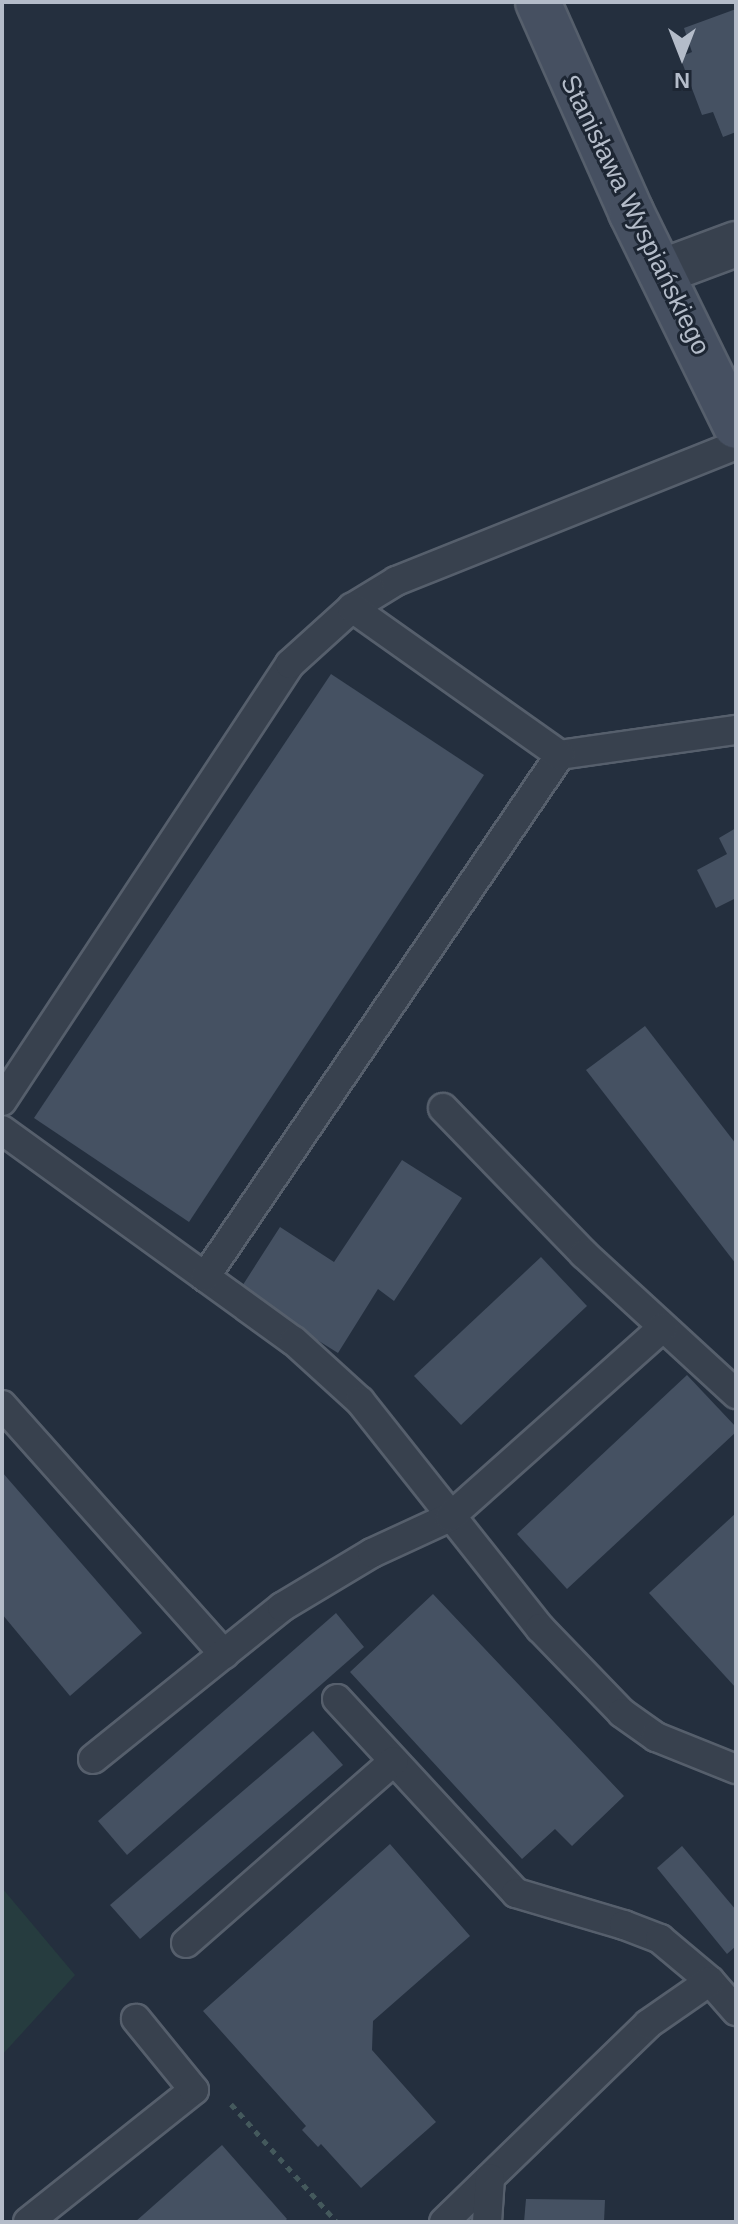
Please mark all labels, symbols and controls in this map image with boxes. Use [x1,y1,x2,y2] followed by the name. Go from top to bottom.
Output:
[642,16,722,96] north arrow
[674,68,690,93] text: N
[554,70,716,360] street label: Stanisława Wyspiańskiego

